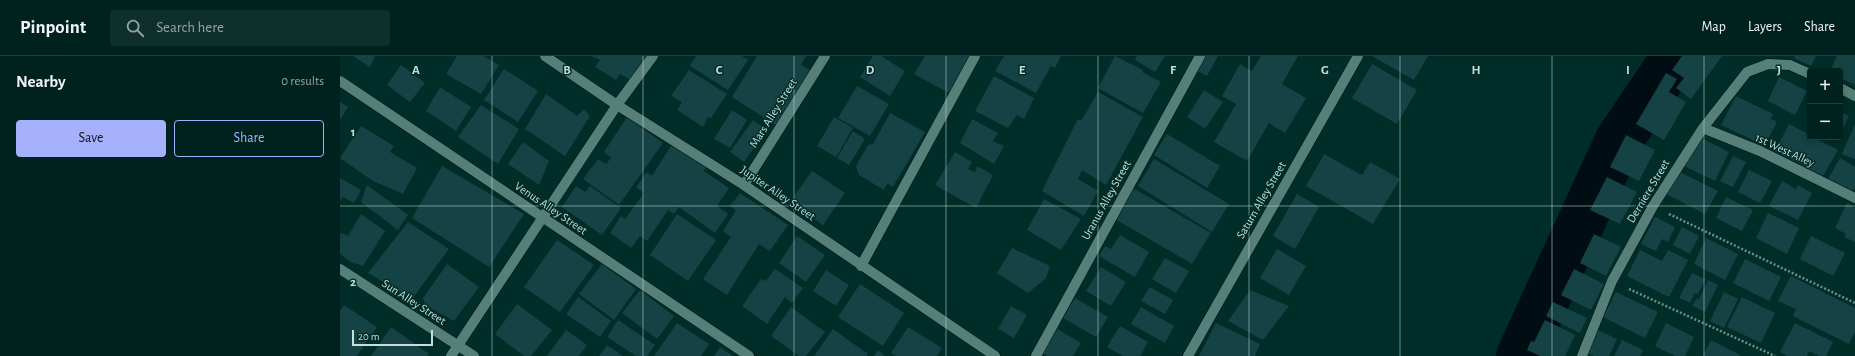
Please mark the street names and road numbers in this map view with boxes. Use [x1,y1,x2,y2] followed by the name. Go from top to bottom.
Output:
[747,76,800,150] street label: Mars Alley Street
[1753,131,1816,170] street label: 1st West Alley
[1624,157,1672,225] street label: Derniere Street
[1079,158,1134,242] street label: Uranus Alley Street
[1234,159,1289,241] street label: Saturn Alley Street
[738,164,818,223] street label: Jupiter Alley Street
[512,179,589,237] street label: Venus Alley Street
[379,277,448,328] street label: Sun Alley Street

